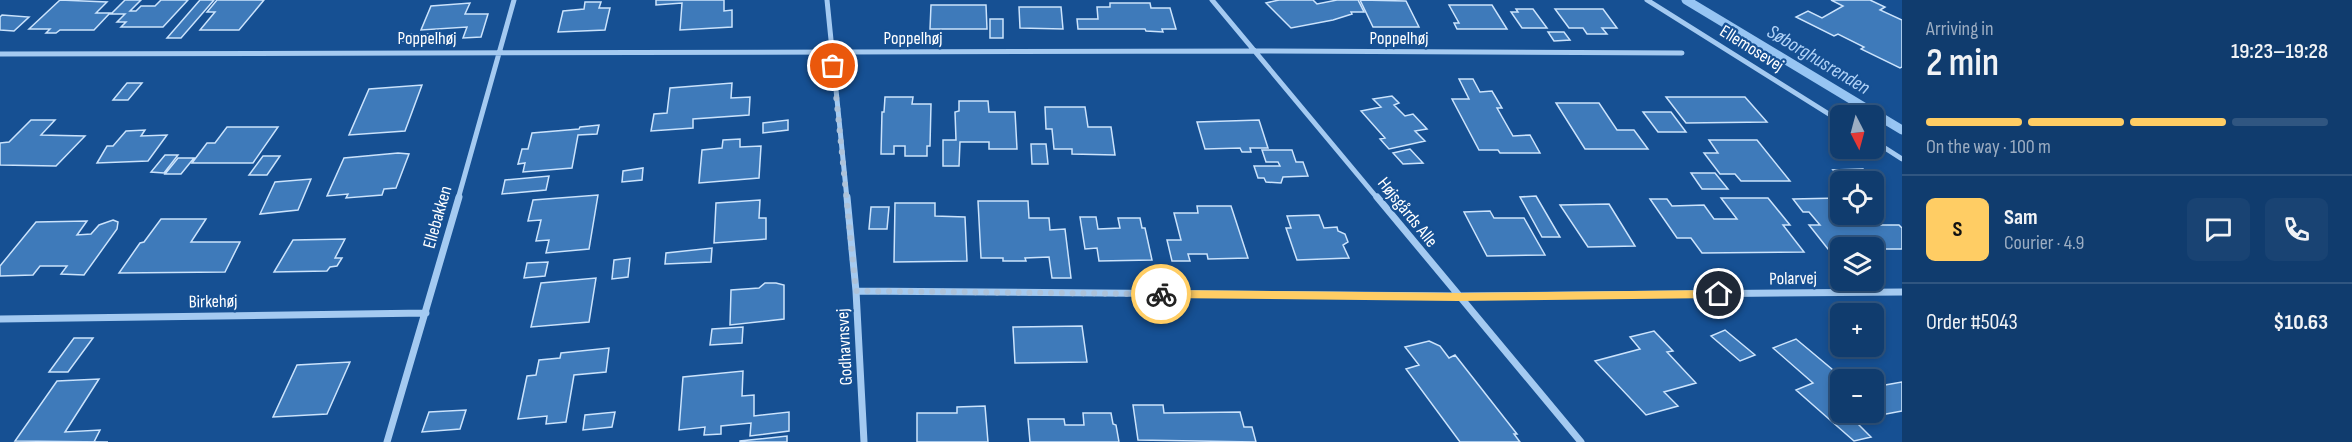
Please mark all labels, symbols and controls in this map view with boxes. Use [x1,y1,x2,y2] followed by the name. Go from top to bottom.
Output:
[1926,17,1994,41] text: Arriving in
[1763,20,1874,100] water label: Søborghusrenden
[1716,21,1788,76] street label: Ellemosevej
[398,28,456,49] street label: Poppelhøj
[884,28,942,49] street label: Poppelhøj
[1370,28,1428,49] street label: Poppelhøj
[2231,38,2328,65] text: 19:23–19:28
[807,40,858,91] pin
[1926,40,1999,87] text: 2 min
[816,49,849,82] icon: bag
[1830,105,1884,159] north arrow
[1830,105,1884,423] map controls
[1926,135,2051,159] text: On the way · 100 m
[1830,171,1884,225] button: locate
[1373,173,1442,251] street label: Højsgårds Alle
[419,183,456,251] street label: Ellebakken
[2187,198,2250,261] button: chat
[2265,198,2328,261] button: phone
[2004,204,2038,231] text: Sam
[1953,216,1962,243] text: S
[2004,231,2084,255] text: Courier · 4.9
[1830,237,1884,291] button: layers
[1131,264,1191,324] courier
[1693,268,1744,319] pin
[1769,268,1817,289] street label: Polarvej
[1702,277,1735,310] icon: home
[1145,278,1178,311] icon: bike
[188,291,238,312] street label: Birkehøj
[1830,303,1884,357] button: +
[832,308,857,386] street label: Godhavnsvej
[1926,309,2018,336] text: Order #5043
[2273,309,2328,336] text: $10.63
[1830,369,1884,423] button: −

